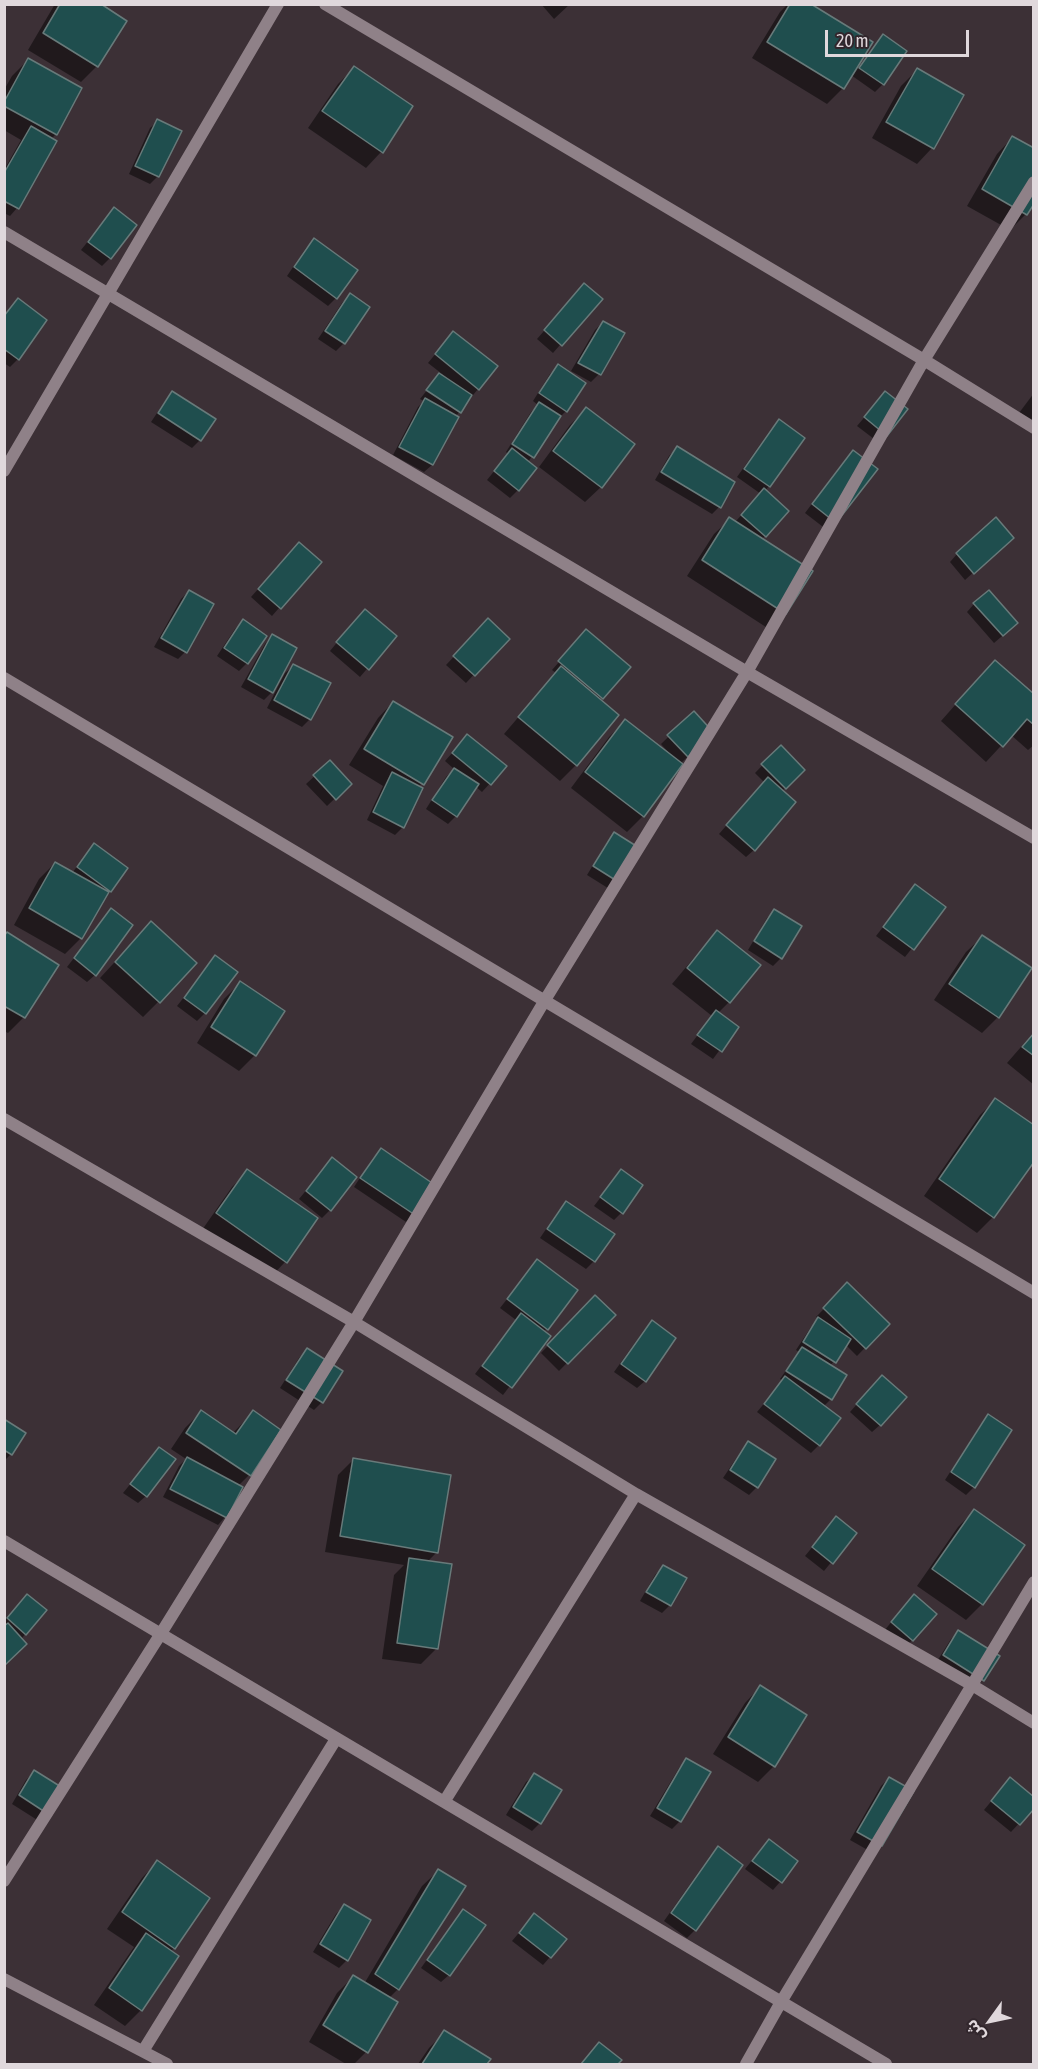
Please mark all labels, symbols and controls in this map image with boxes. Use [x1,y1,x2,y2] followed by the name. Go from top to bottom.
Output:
[828,18,972,56] scale bar
[836,30,868,51] text: 20 m
[960,1991,1020,2051] north arrow
[961,2017,988,2045] text: ش

